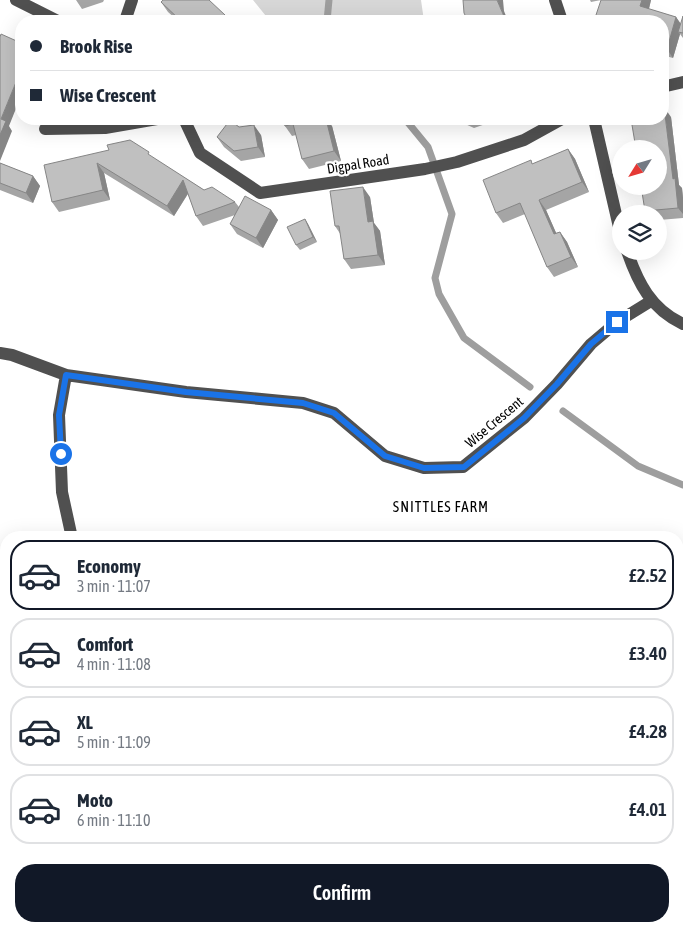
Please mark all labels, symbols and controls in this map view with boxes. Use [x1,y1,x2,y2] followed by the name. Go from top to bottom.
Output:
[60,35,133,57] text: Brook Rise
[60,84,156,106] text: Wise Crescent
[612,140,668,195] north arrow
[612,140,667,260] map controls
[326,151,390,177] street label: Digpal Road
[612,205,667,260] button: layers
[606,311,628,333] route end
[462,393,526,451] street label: Wise Crescent
[50,443,72,465] route start
[393,498,489,515] district label: SNITTLES FARM
[17,553,62,598] icon: car
[77,555,141,577] text: Economy
[629,564,667,586] text: £2.52
[77,577,151,595] text: 3 min · 11:07
[17,631,62,676] icon: car
[77,633,133,655] text: Comfort
[629,642,667,664] text: £3.40
[77,655,151,673] text: 4 min · 11:08
[17,709,62,754] icon: car
[77,711,93,733] text: XL
[629,720,667,742] text: £4.28
[77,733,151,751] text: 5 min · 11:09
[17,787,62,832] icon: car
[77,789,113,811] text: Moto
[629,798,667,820] text: £4.01
[77,811,150,829] text: 6 min · 11:10
[15,864,669,922] button: Confirm

